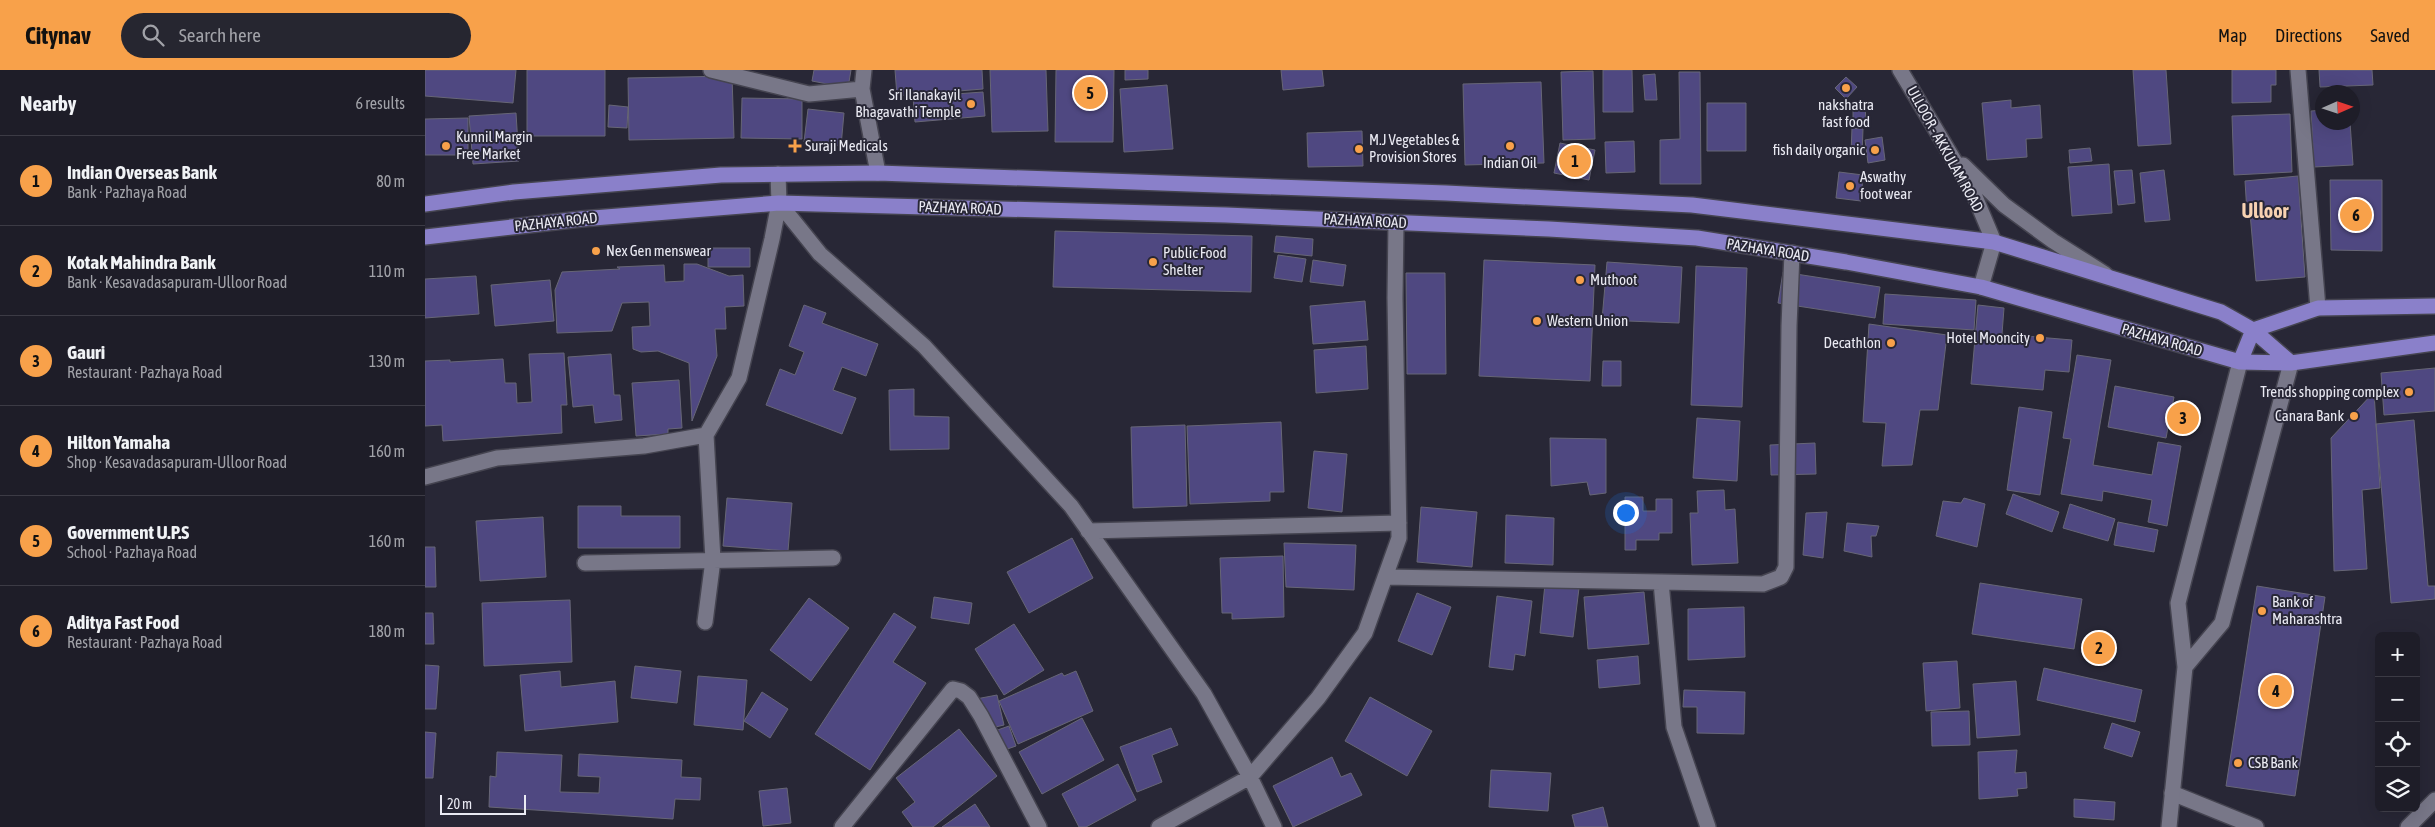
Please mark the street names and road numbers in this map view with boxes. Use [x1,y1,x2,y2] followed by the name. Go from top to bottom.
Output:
[1904,83,1987,215] street label: ULLOOR - AKKULAM ROAD
[918,198,1002,217] street label: PAZHAYA ROAD
[514,209,598,234] street label: PAZHAYA ROAD
[1323,210,1407,231] street label: PAZHAYA ROAD
[1726,235,1811,264] street label: PAZHAYA ROAD
[2120,320,2205,359] street label: PAZHAYA ROAD

